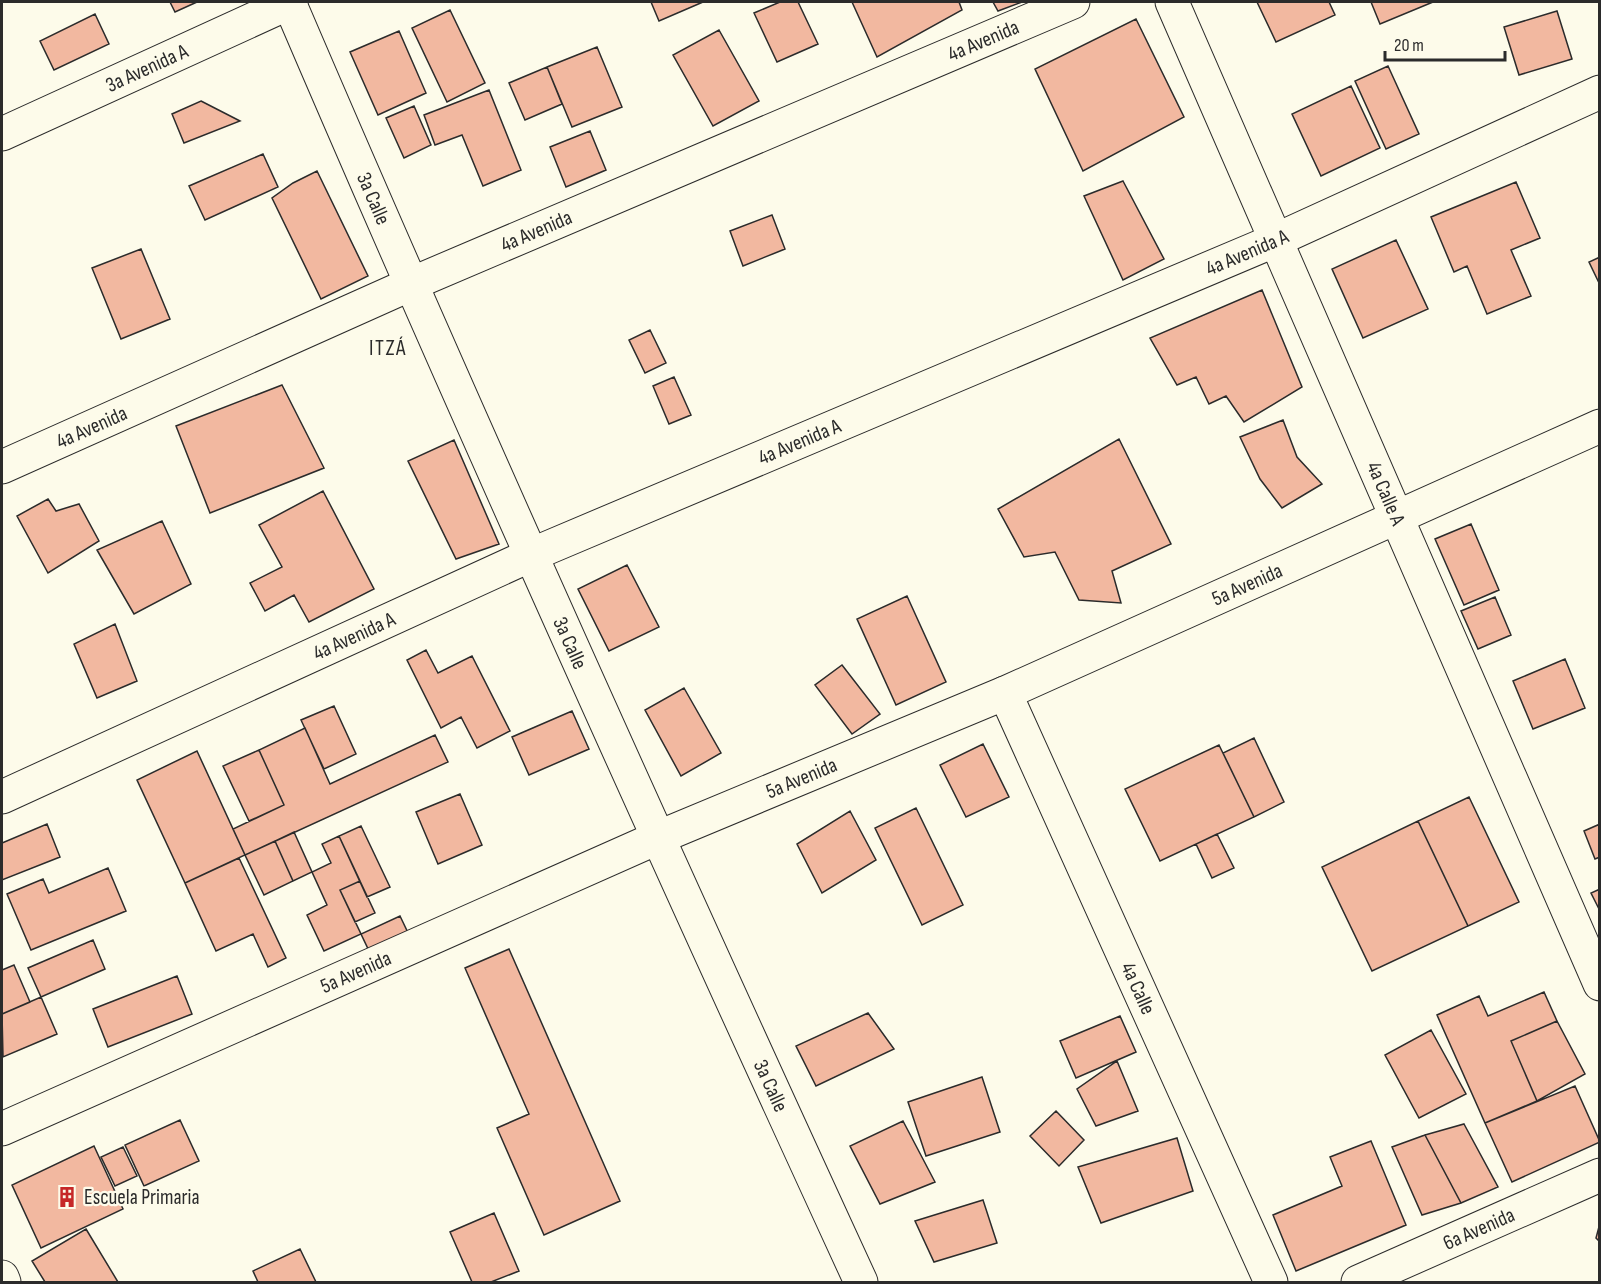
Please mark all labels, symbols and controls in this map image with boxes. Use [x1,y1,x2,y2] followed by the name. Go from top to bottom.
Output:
[944,14,1023,67] street label: 4a Avenida
[1385,24,1505,62] scale bar
[1394,35,1424,56] text: 20 m
[102,38,193,98] street label: 3a Avenida A
[351,169,396,229] street label: 3a Calle
[497,205,576,257] street label: 4a Avenida
[1202,224,1293,281] street label: 4a Avenida A
[369,335,407,362] district label: ITZÁ
[52,401,131,454] street label: 4a Avenida
[754,413,846,470] street label: 4a Avenida A
[1361,458,1411,530] street label: 4a Calle A
[1208,558,1286,612] street label: 5a Avenida
[309,606,400,666] street label: 4a Avenida A
[547,613,592,673] street label: 3a Calle
[762,752,841,804] street label: 5a Avenida
[317,946,395,999] street label: 5a Avenida
[1115,959,1160,1018] street label: 4a Calle
[748,1056,793,1116] street label: 3a Calle
[55,1185,79,1209] building icon: Escuela Primaria
[84,1185,200,1210] place label: Escuela Primaria
[1439,1202,1519,1256] street label: 6a Avenida

